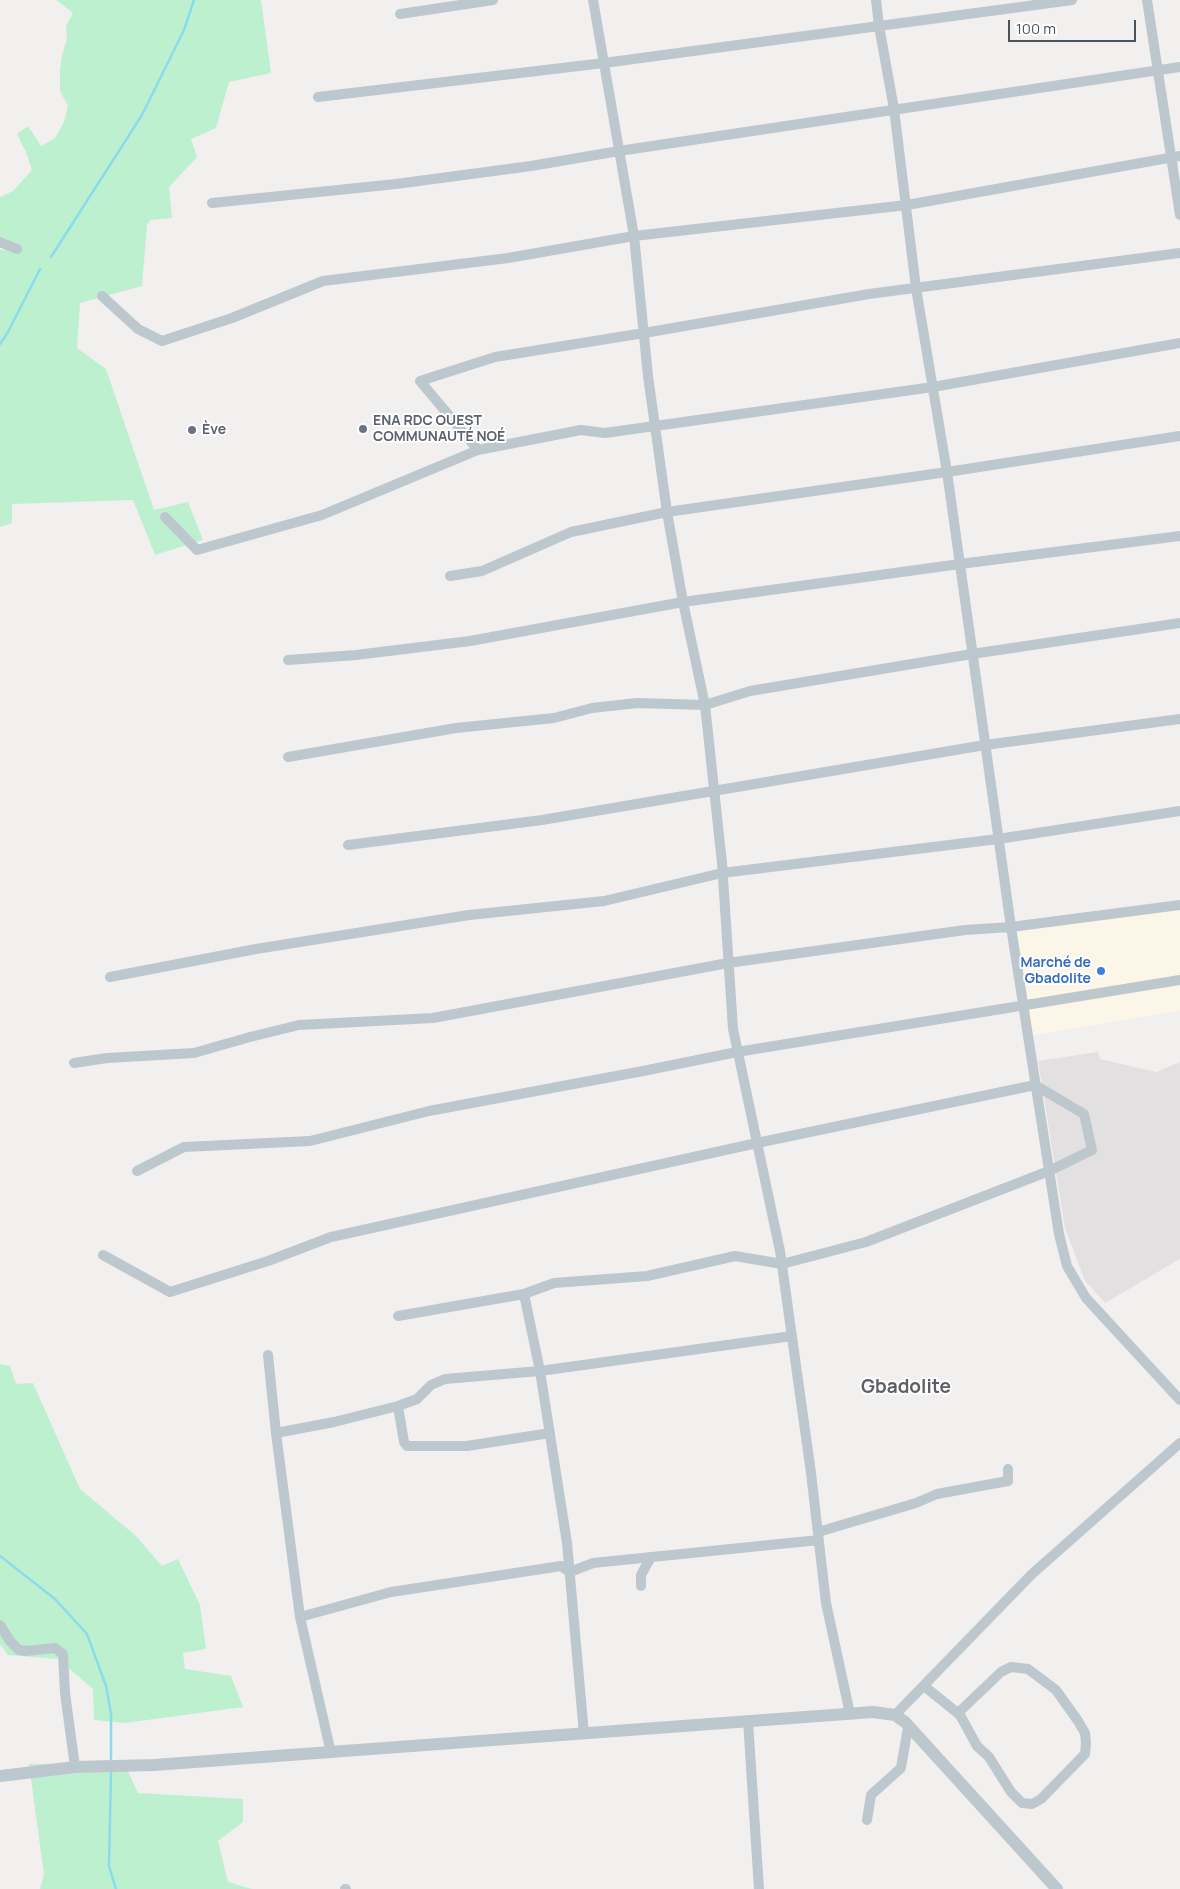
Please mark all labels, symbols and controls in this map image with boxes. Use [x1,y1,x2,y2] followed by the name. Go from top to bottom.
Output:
[1010,10,1138,42] scale bar
[1016,18,1056,39] text: 100 m
[373,413,505,446] place label: ENA RDC OUEST COMMUNAUTÉ NOÉ
[202,422,226,438] place label: Ève
[357,423,369,435] marker: ENA RDC OUEST COMMUNAUTÉ NOÉ
[186,424,198,436] marker: Ève
[1020,955,1091,988] place label: Marché de Gbadolite
[1095,965,1107,977] marker: Marché de Gbadolite
[861,1377,951,1399] district label: Gbadolite

